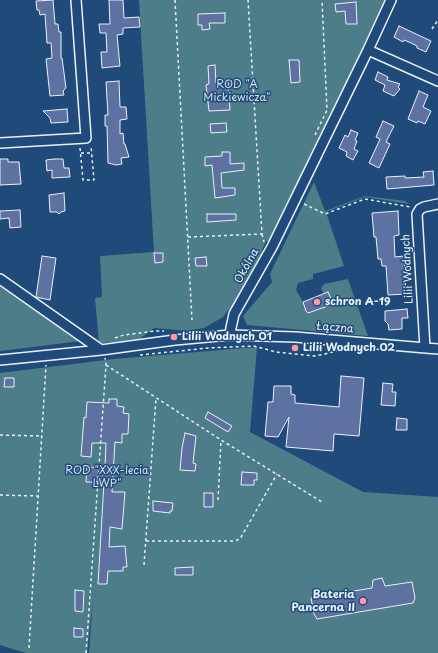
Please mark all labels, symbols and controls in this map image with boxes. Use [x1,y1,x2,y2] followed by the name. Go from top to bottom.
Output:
[203,78,271,104] park label: ROD "A Mickiewicza"
[400,234,416,304] street label: Lilii Wodnych
[232,246,262,286] street label: Okólna
[325,295,391,309] place label: schron A-19
[312,297,322,307] marker: schron A-19
[316,320,354,336] street label: Łączna
[182,330,272,344] place label: Lilii Wodnych 01
[169,332,179,342] marker: Lilii Wodnych 01
[303,341,395,355] place label: Lilii Wodnych 02
[290,343,300,353] marker: Lilii Wodnych 02
[65,464,149,490] park label: ROD "XXX-lecia LWP"
[291,588,355,614] place label: Bateria Pancerna II
[358,596,368,606] marker: Bateria Pancerna II

